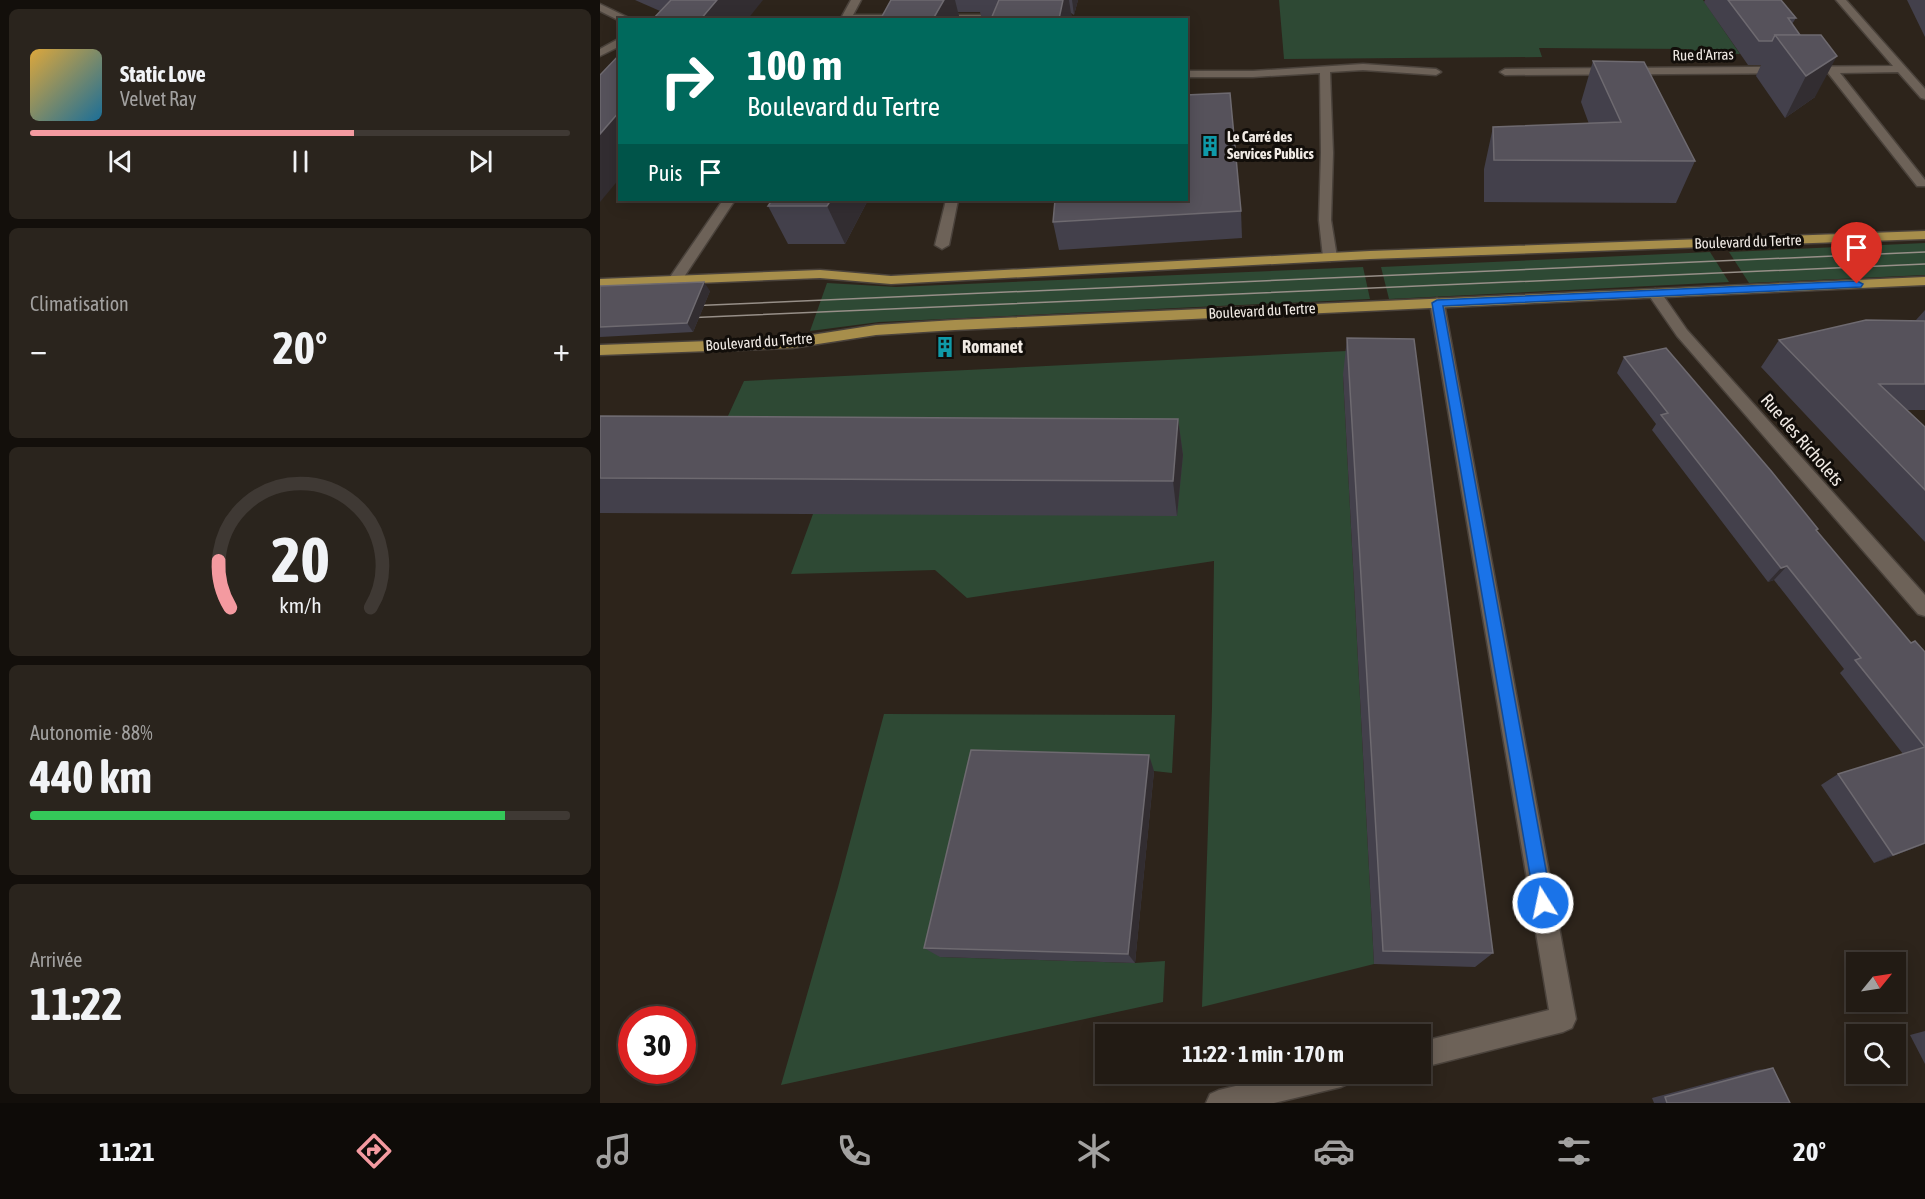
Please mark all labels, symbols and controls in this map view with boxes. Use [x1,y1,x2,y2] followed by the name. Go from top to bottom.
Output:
[747,41,842,89] text: 100 m
[648,42,726,120] icon: right
[1672,45,1734,64] street label: Rue d'Arras
[120,61,206,87] text: Static Love
[120,87,197,110] text: Velvet Ray
[747,91,940,122] text: Boulevard du Tertre
[1227,128,1315,162] place label: Le Carré des Services Publics
[1198,134,1222,158] building icon: Le Carré des Services Publics
[104,145,137,178] icon: previous
[284,145,317,178] icon: pause
[464,145,497,178] icon: next
[694,156,727,189] icon: arrive
[648,160,682,186] text: Puis
[1831,222,1882,284] pin
[1694,231,1802,252] street label: Boulevard du Tertre
[1840,231,1873,264] icon: arrive
[30,292,129,315] text: Climatisation
[1208,299,1316,322] street label: Boulevard du Tertre
[273,322,327,374] text: 20°
[705,329,813,354] street label: Boulevard du Tertre
[30,330,47,368] text: −
[553,330,570,368] text: +
[933,335,957,359] building icon: Romanet
[962,336,1024,357] place label: Romanet
[1757,389,1848,490] street label: Rue des Richolets
[271,525,329,596] text: 20
[279,594,321,619] text: km/h
[30,721,153,744] text: Autonomie · 88%
[30,751,152,803] text: 440 km
[1511,871,1575,935] position arrow
[30,948,82,971] text: Arrivée
[1846,952,1906,1012] north arrow
[1846,952,1906,1084] map controls
[30,978,123,1030] text: 11:22
[618,1006,696,1084] speed limit sign: 30
[1846,1024,1906,1084] button: search
[1182,1041,1344,1067] text: 11:22 · 1 min · 170 m
[353,1130,395,1172] icon: directions
[593,1130,635,1172] icon: music
[833,1130,875,1172] icon: phone
[1073,1130,1115,1172] icon: climate
[1313,1130,1355,1172] icon: car
[1553,1130,1595,1172] icon: filters
[99,1136,155,1167] text: 11:21
[1793,1136,1826,1167] text: 20°

